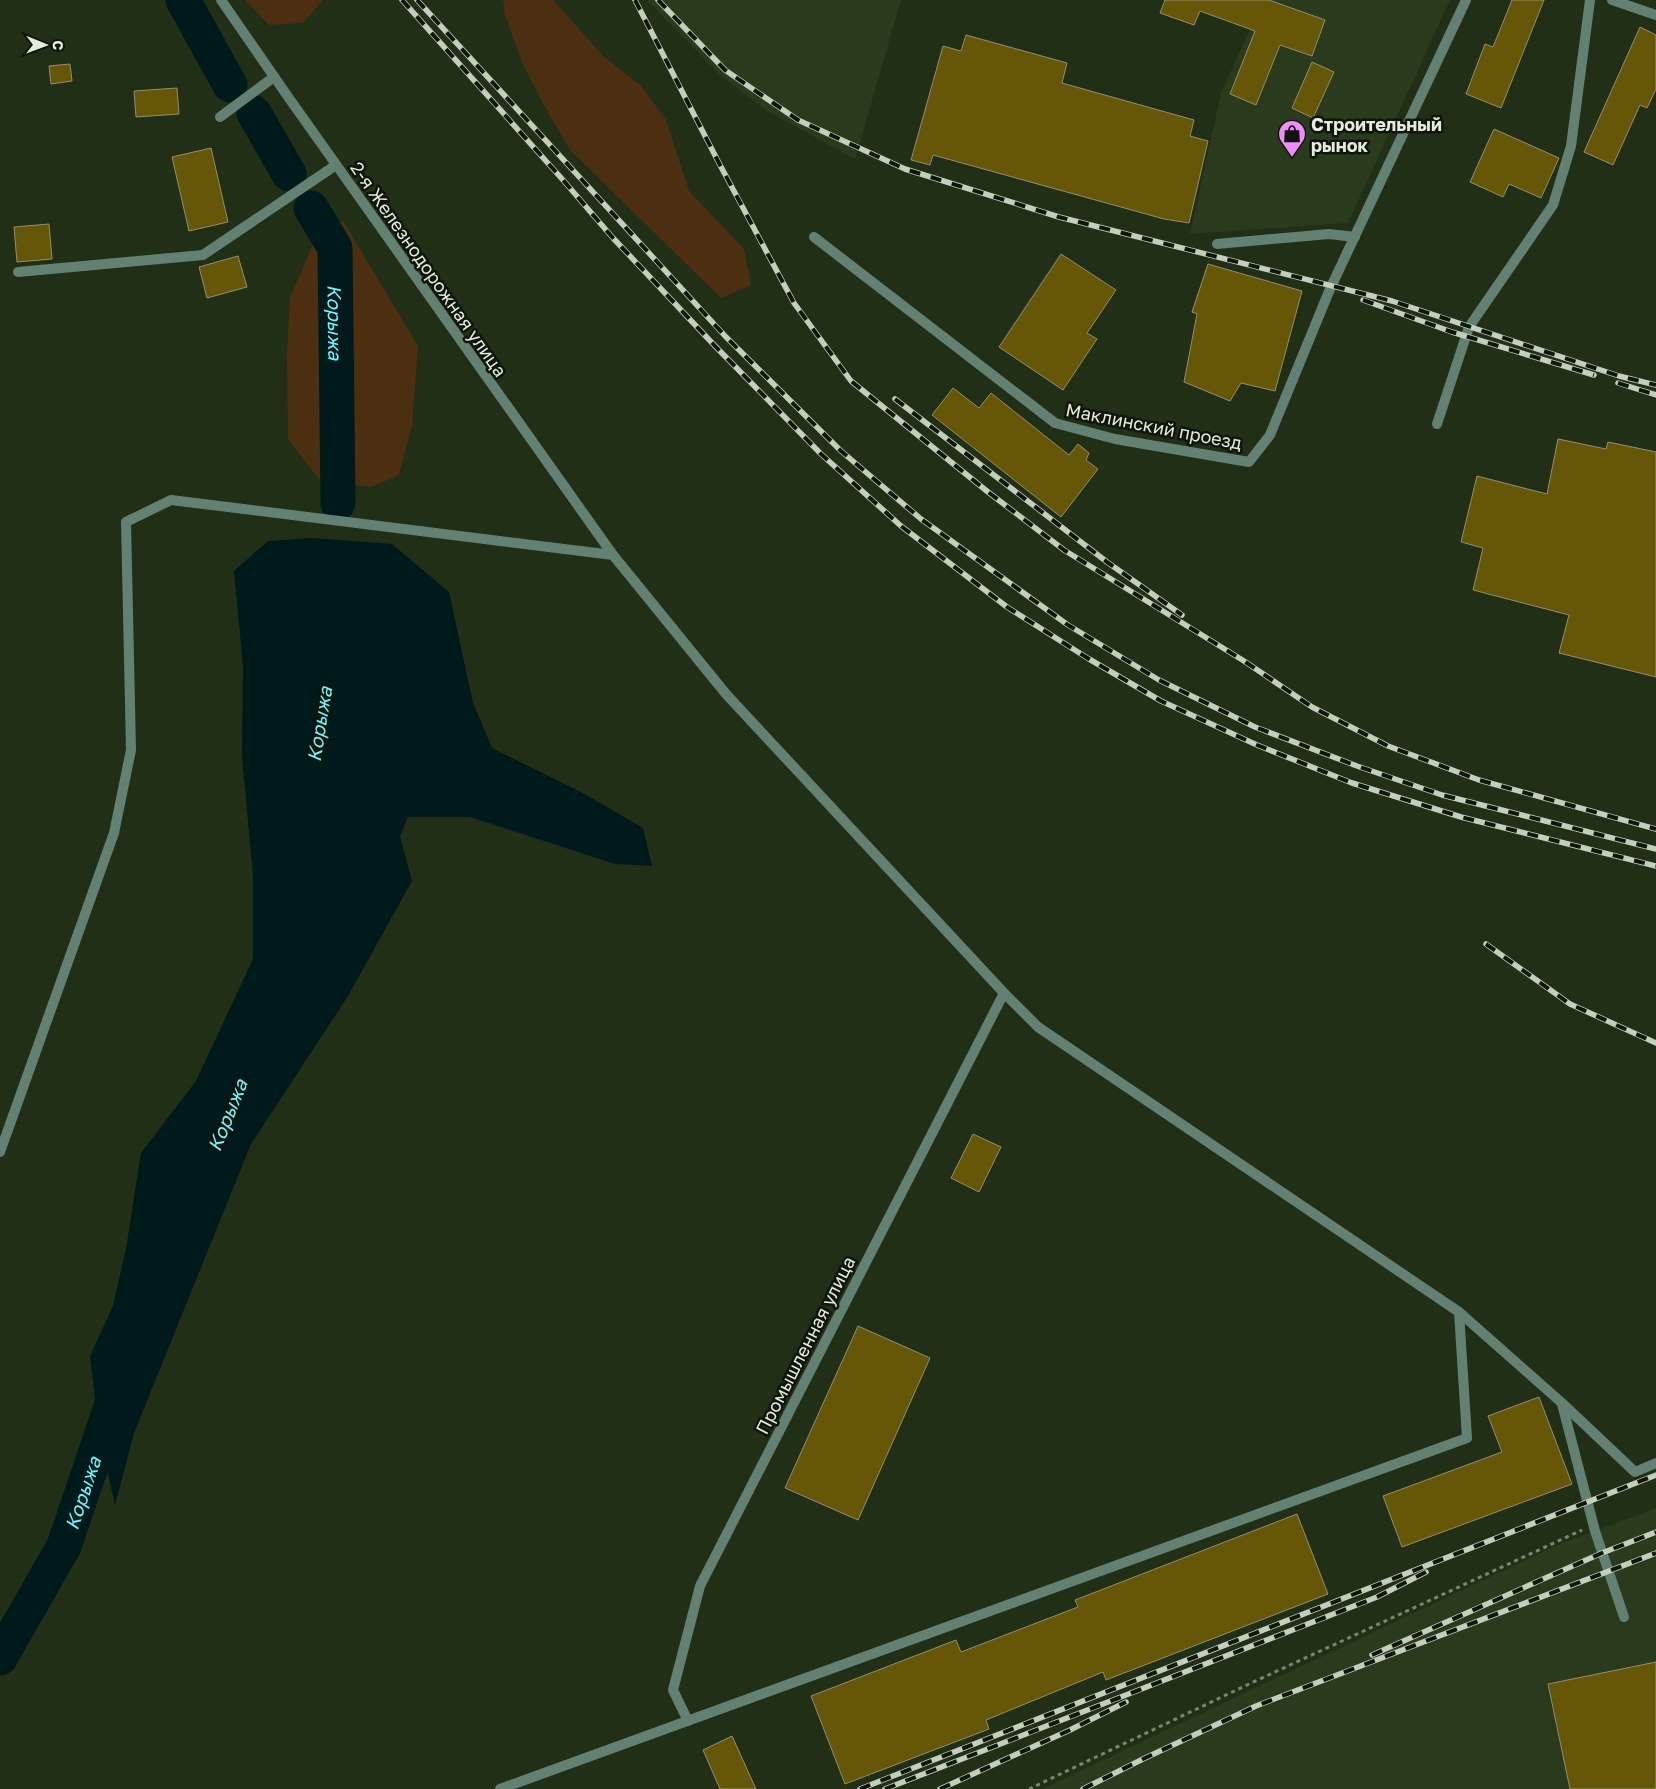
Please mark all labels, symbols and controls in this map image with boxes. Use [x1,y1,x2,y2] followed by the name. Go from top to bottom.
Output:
[20,20,70,70] north arrow
[50,40,67,50] text: С
[1311,113,1442,156] place label: Строительный рынок
[1277,119,1307,158] shop icon: Строительный рынок
[346,157,512,381] street label: 2-я Железнодорожная улица
[324,284,348,362] water label: Корыжа
[1064,398,1244,454] street label: Маклинский проезд
[302,684,336,763] water label: Корыжа
[202,1074,252,1154] water label: Корыжа
[751,1252,859,1438] street label: Промышленная улица
[59,1452,105,1532] water label: Корыжа

